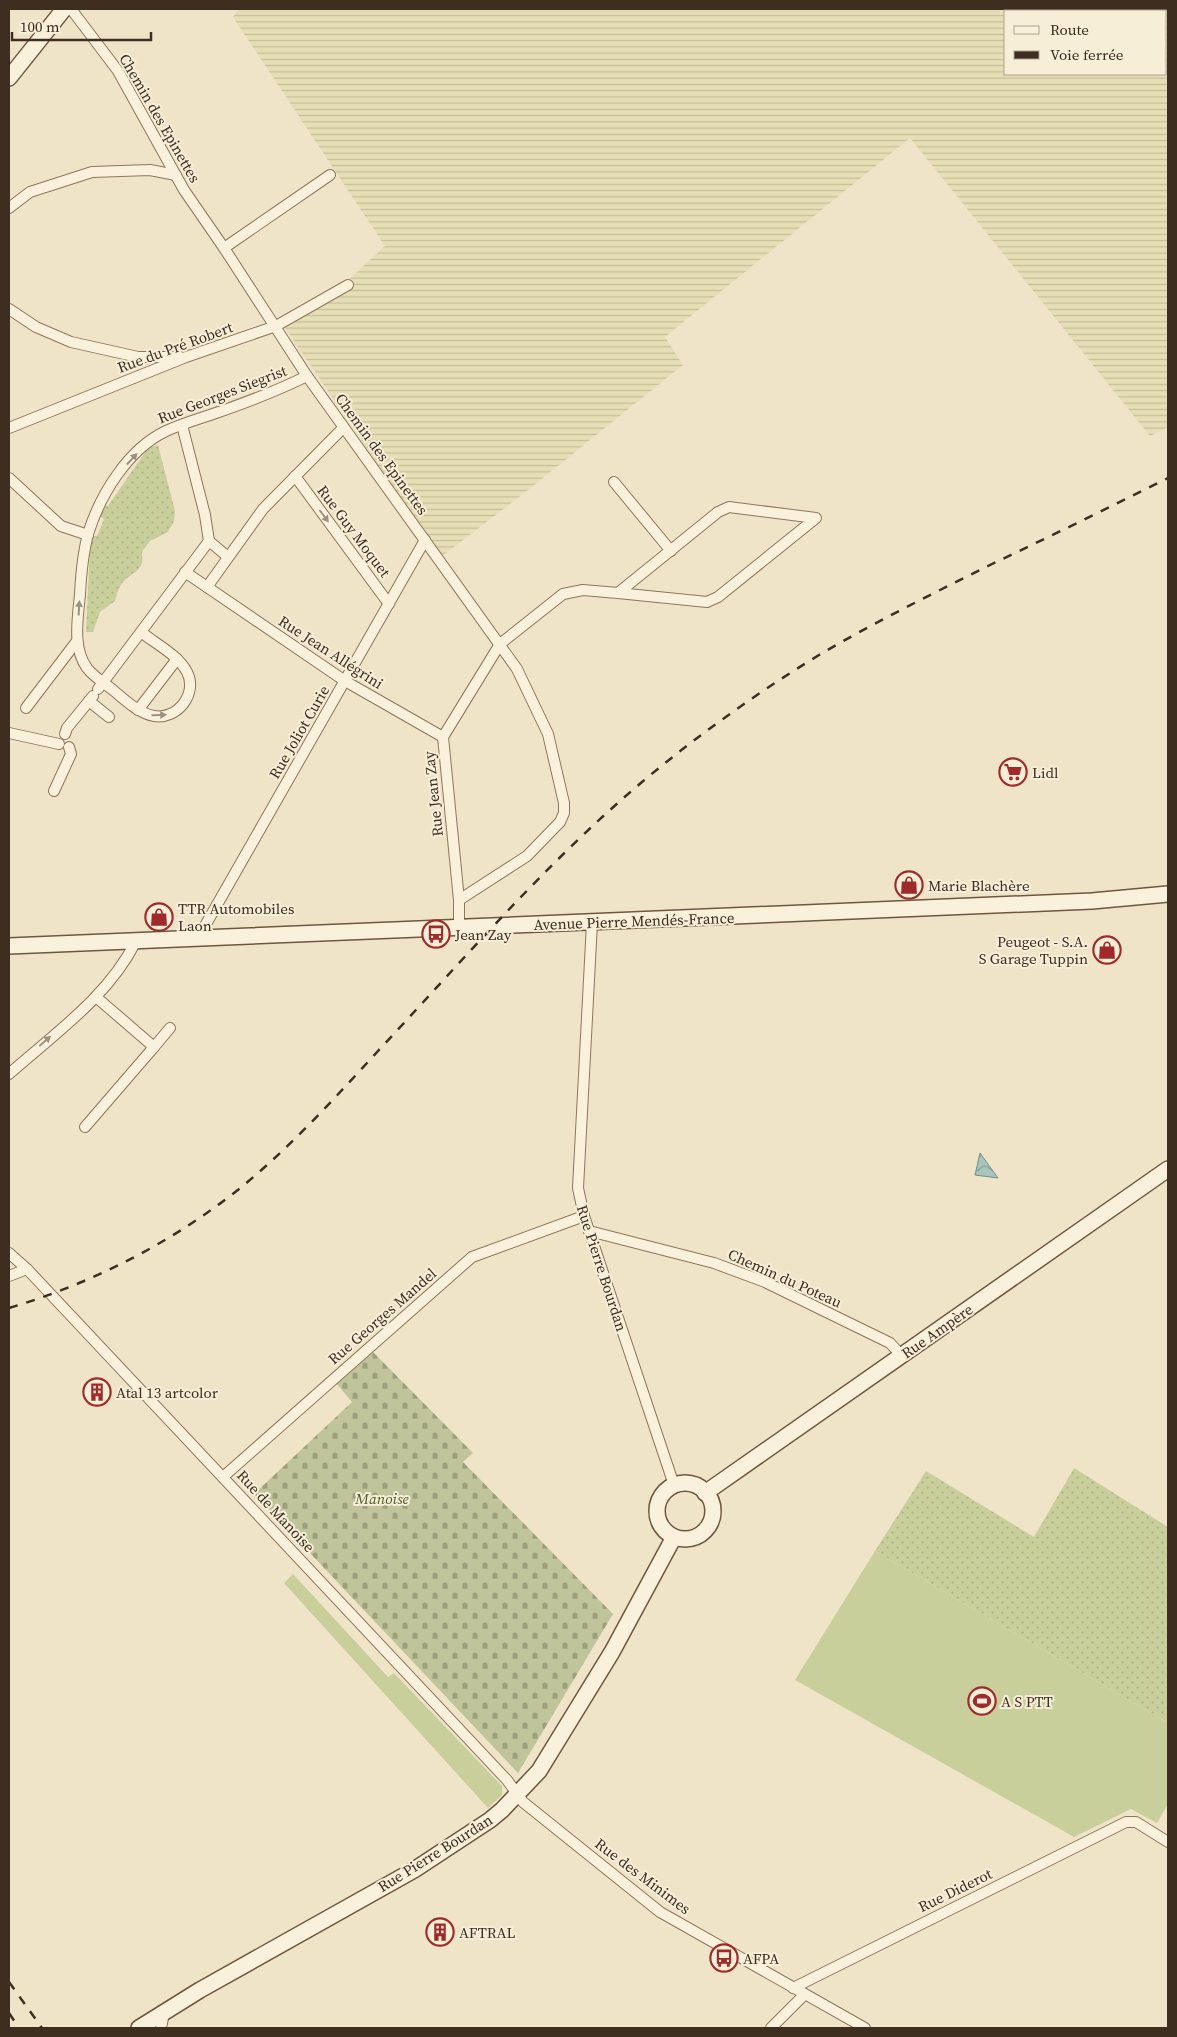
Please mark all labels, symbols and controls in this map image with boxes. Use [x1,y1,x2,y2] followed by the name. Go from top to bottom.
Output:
[12,10,151,42] scale bar
[1004,10,1167,75] legend
[20,16,60,37] text: 100 m
[1050,19,1089,40] text: Route
[1050,44,1124,65] text: Voie ferrée
[115,50,205,186] street label: Chemin des Epinettes
[114,316,236,378] street label: Rue du Pré Robert
[154,360,290,428] street label: Rue Georges Siegrist
[331,389,433,519] street label: Chemin des Epinettes
[126,453,137,466] one-way arrow
[312,481,396,581] street label: Rue Guy Moquet
[318,509,329,522] one-way arrow
[75,600,83,616] one-way arrow
[275,610,387,694] street label: Rue Jean Allégrini
[264,681,334,783] street label: Rue Joliot Curie
[151,711,167,719] one-way arrow
[418,750,448,838] street label: Rue Jean Zay
[998,757,1028,787] supermarket icon: Lidl
[1032,762,1059,783] place label: Lidl
[894,870,924,900] shop icon: Marie Blachère
[928,875,1030,896] place label: Marie Blachère
[178,898,294,936] place label: TTR Automobiles Laon
[144,902,174,932] shop icon: TTR Automobiles Laon
[533,907,735,935] street label: Avenue Pierre Mendés-France
[421,919,451,949] bus stop icon: Jean Zay
[454,924,512,945] place label: Jean Zay
[979,931,1088,969] place label: Peugeot - S.A. S Garage Tuppin
[1092,935,1122,965] shop icon: Peugeot - S.A. S Garage Tuppin
[39,1036,52,1047] one-way arrow
[572,1202,632,1334] street label: Rue Pierre Bourdan
[725,1243,846,1313] street label: Chemin du Poteau
[323,1263,441,1369] street label: Rue Georges Mandel
[897,1298,977,1363] street label: Rue Ampère
[82,1377,112,1407] building icon: Atal 13 artcolor
[116,1382,219,1403] place label: Atal 13 artcolor
[232,1465,320,1557] street label: Rue de Manoise
[354,1488,409,1509] park label: Manoise
[967,1686,997,1716] sports icon: A S PTT
[1001,1691,1053,1712] place label: A S PTT
[374,1809,496,1897] street label: Rue Pierre Bourdan
[591,1833,695,1919] street label: Rue des Minimes
[915,1863,996,1917] street label: Rue Diderot
[425,1917,455,1947] building icon: AFTRAL
[459,1922,515,1943] place label: AFTRAL
[709,1943,739,1973] bus stop icon: AFPA
[743,1948,779,1969] place label: AFPA

